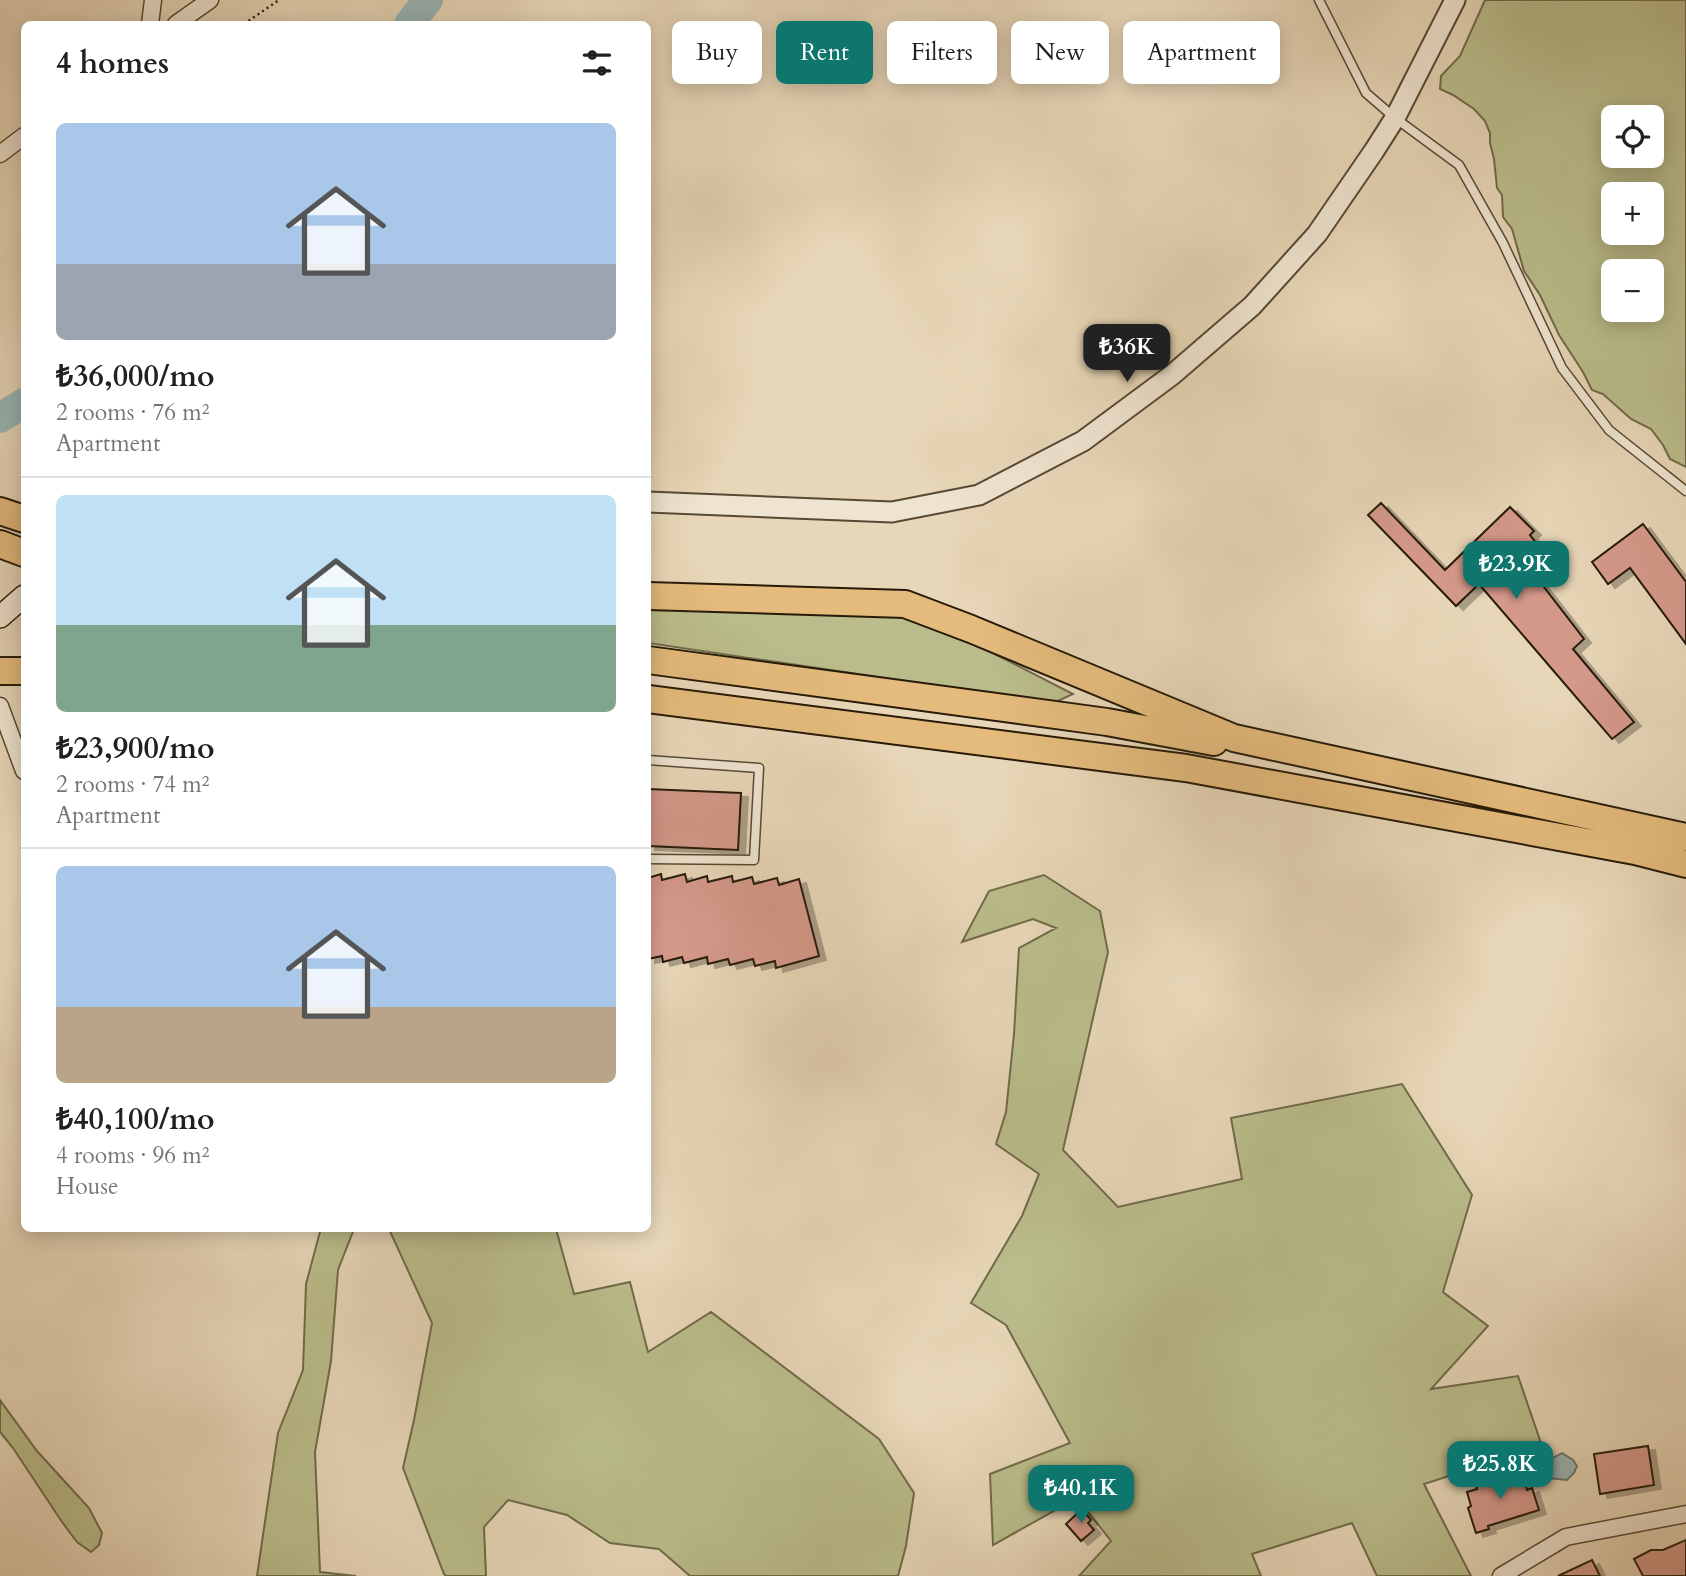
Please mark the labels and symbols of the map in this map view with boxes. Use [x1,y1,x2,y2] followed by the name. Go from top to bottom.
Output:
[1086,324,1168,384] pin: ₺36K
[1459,542,1573,601] pin: ₺23.9K
[1443,1442,1557,1501] pin: ₺25.8K
[1024,1466,1138,1525] pin: ₺40.1K

